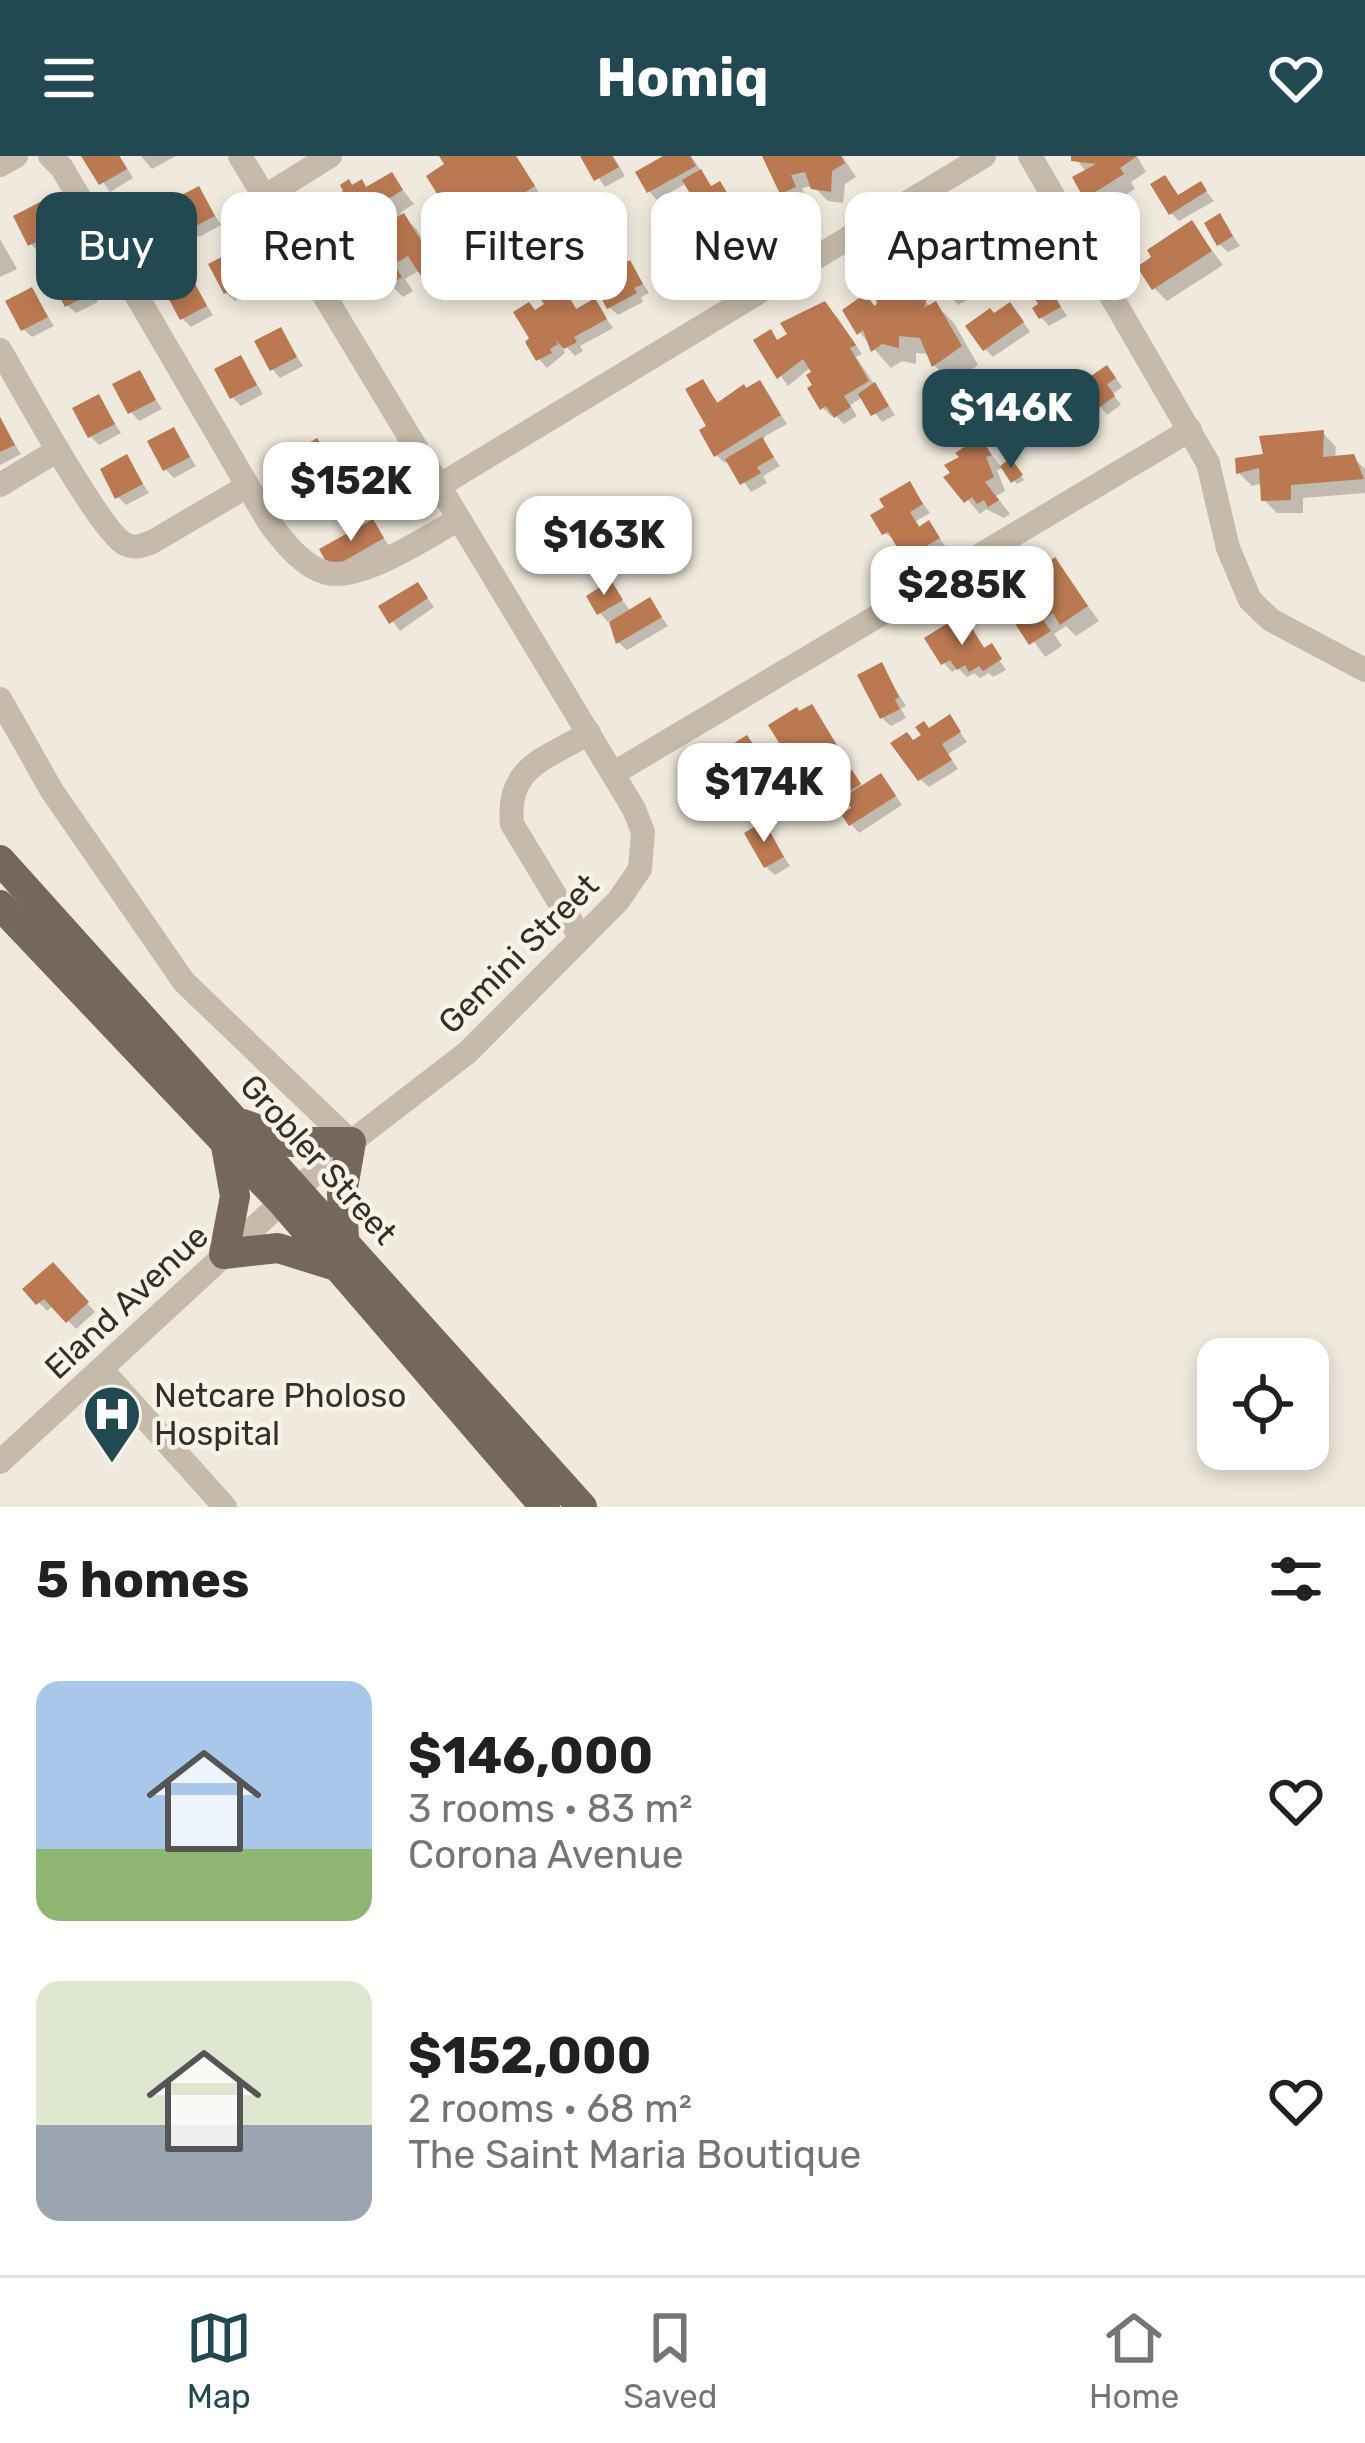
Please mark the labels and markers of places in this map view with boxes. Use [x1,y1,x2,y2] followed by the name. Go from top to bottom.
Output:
[927,369,1095,471] pin: $146K
[267,442,435,544] pin: $152K
[520,496,688,598] pin: $163K
[878,546,1046,648] pin: $285K
[680,743,848,845] pin: $174K
[154,1376,406,1453] place label: Netcare Pholoso Hospital
[81,1383,143,1465] hospital icon: Netcare Pholoso Hospital

